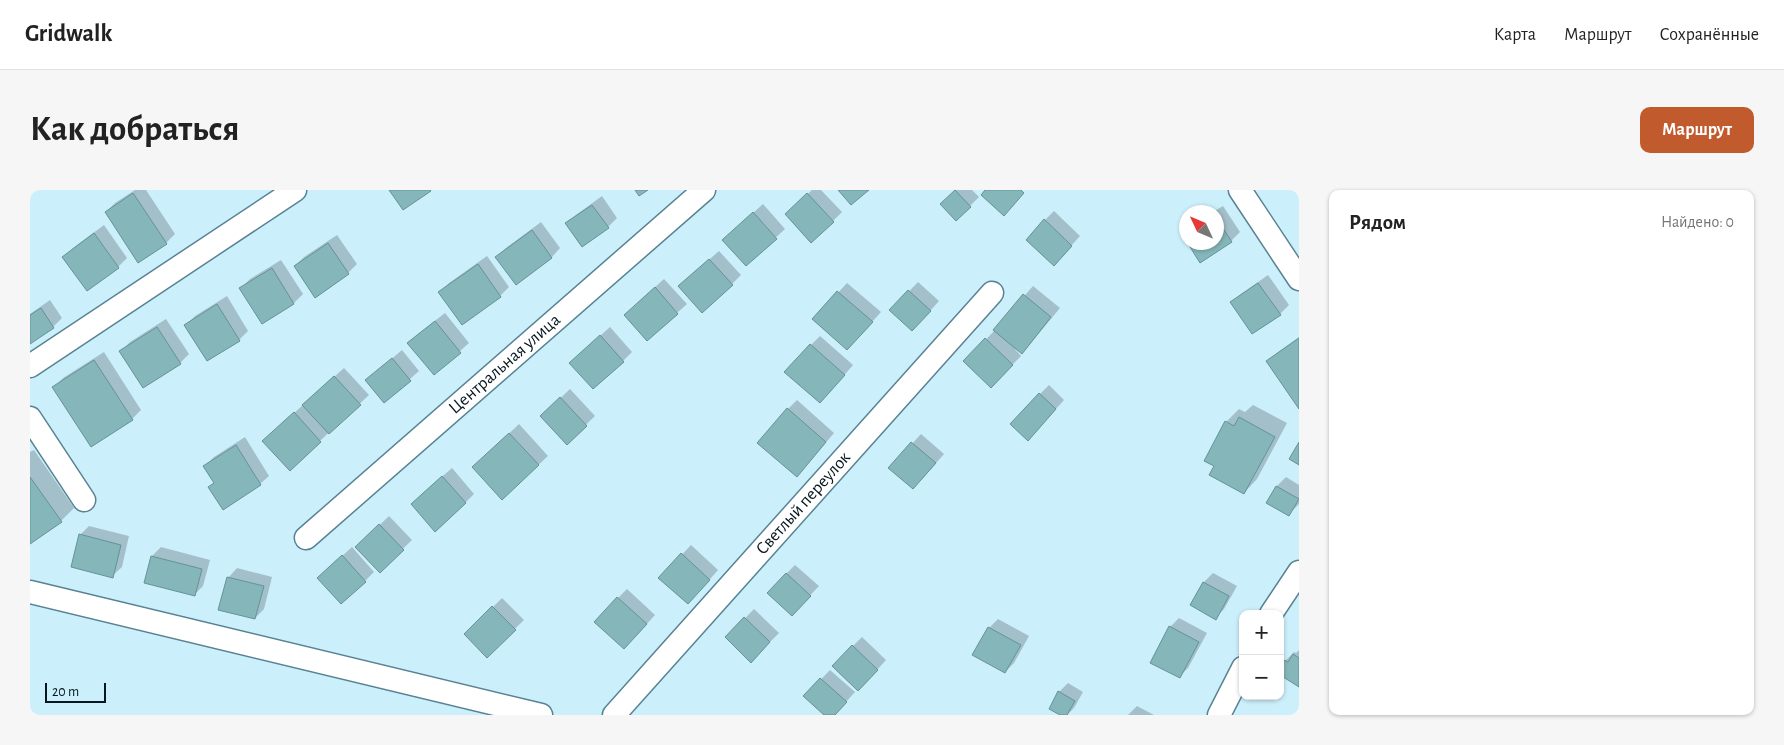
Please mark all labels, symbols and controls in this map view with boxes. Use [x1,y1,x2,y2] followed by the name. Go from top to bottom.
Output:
[25,22,112,46] text: Gridwalk
[1494,26,1536,44] text: Карта
[1564,26,1632,44] text: Маршрут
[1660,26,1759,44] text: Сохранённые
[1640,107,1754,153] button: Маршрут
[30,112,239,147] text: Как добраться
[1179,205,1224,250] north arrow
[1349,212,1406,233] text: Рядом
[1661,214,1734,230] text: Найдено: 0
[445,311,564,418] street label: Центральная улица
[753,448,855,559] street label: Светлый переулок
[1239,610,1284,700] map controls
[1239,610,1284,655] button: +
[1239,655,1284,700] button: −
[45,680,106,703] scale bar
[52,685,79,699] text: 20 m

